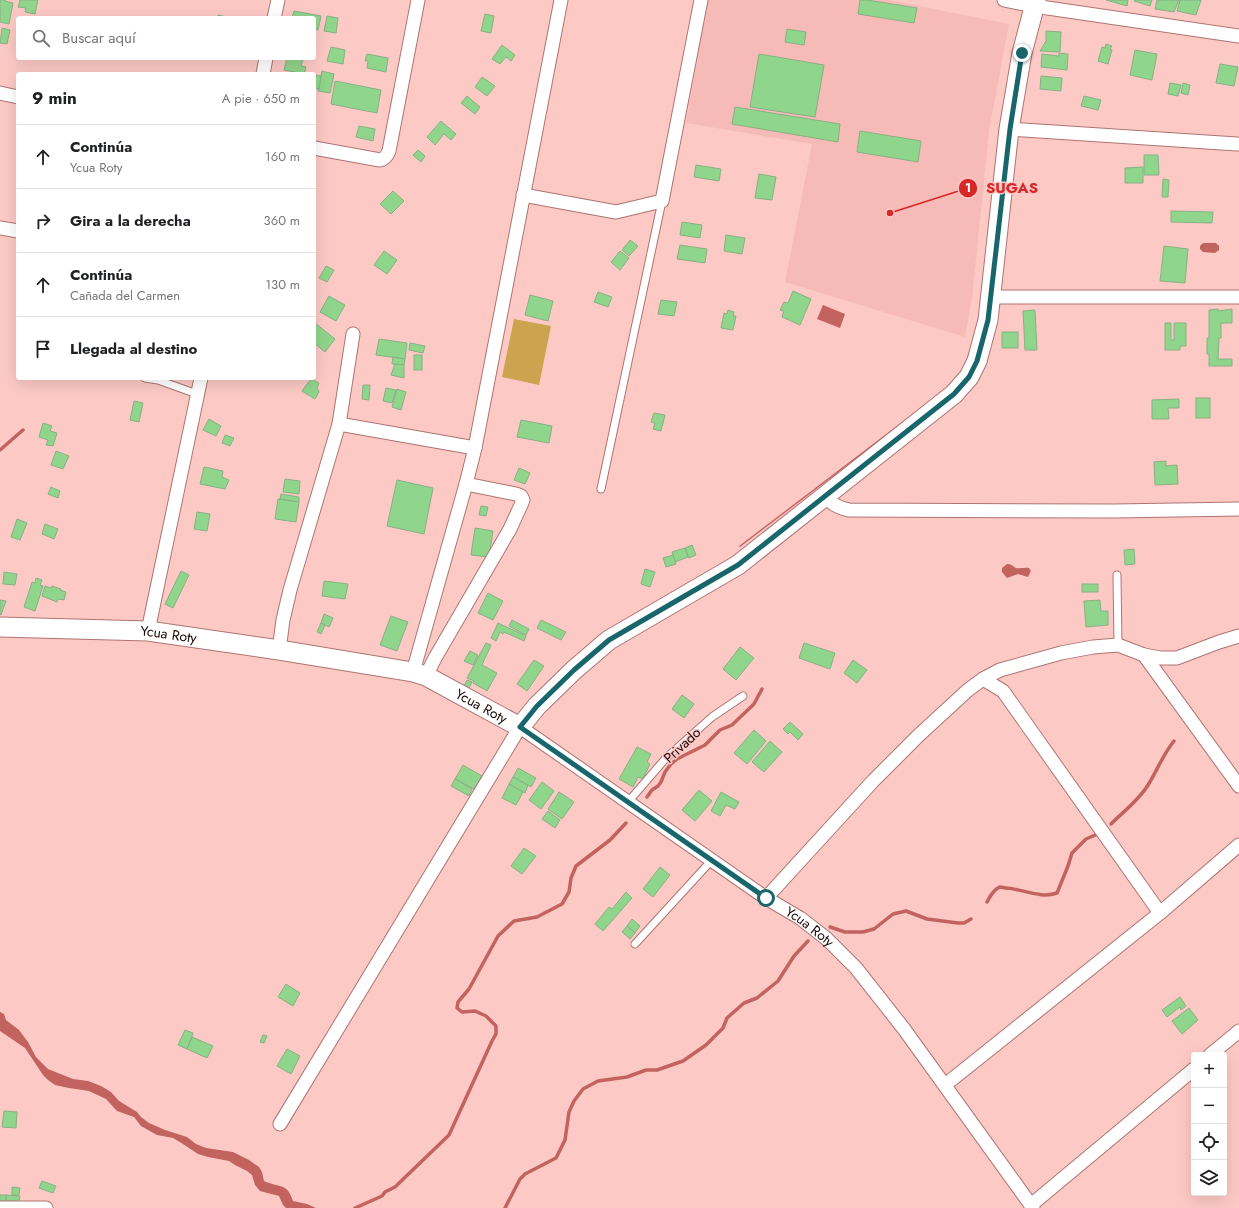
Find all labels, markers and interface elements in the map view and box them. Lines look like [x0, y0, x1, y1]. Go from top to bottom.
search box [16, 16, 316, 60]
icon: search [30, 27, 52, 49]
text: Buscar aquí [62, 27, 136, 49]
route end [1013, 44, 1031, 62]
text: 9 min [32, 86, 77, 110]
text: A pie · 650 m [222, 89, 300, 108]
text: Continúa [70, 136, 132, 158]
icon: ahead [32, 146, 54, 168]
text: 160 m [265, 147, 300, 166]
text: Ycua Roty [70, 158, 122, 177]
callout: SUGAS [958, 174, 1046, 201]
text: SUGAS [986, 177, 1038, 199]
text: 1 [965, 179, 971, 197]
icon: right [32, 210, 54, 232]
text: Gira a la derecha [70, 210, 191, 232]
text: 360 m [264, 211, 300, 230]
text: Continúa [70, 264, 132, 286]
icon: ahead [32, 274, 54, 296]
text: 130 m [265, 275, 300, 294]
text: Cañada del Carmen [70, 286, 180, 305]
icon: arrive [32, 338, 54, 360]
text: Llegada al destino [70, 338, 197, 360]
street label: Ycua Roty [140, 621, 199, 648]
street label: Ycua Roty [452, 684, 512, 729]
street label: Privado [659, 722, 705, 767]
route start [757, 889, 775, 907]
street label: Ycua Roty [782, 902, 840, 952]
map controls [1191, 1052, 1227, 1196]
button: + [1191, 1052, 1227, 1088]
button: − [1191, 1088, 1227, 1124]
button: locate [1191, 1124, 1227, 1160]
button: layers [1191, 1160, 1227, 1196]

